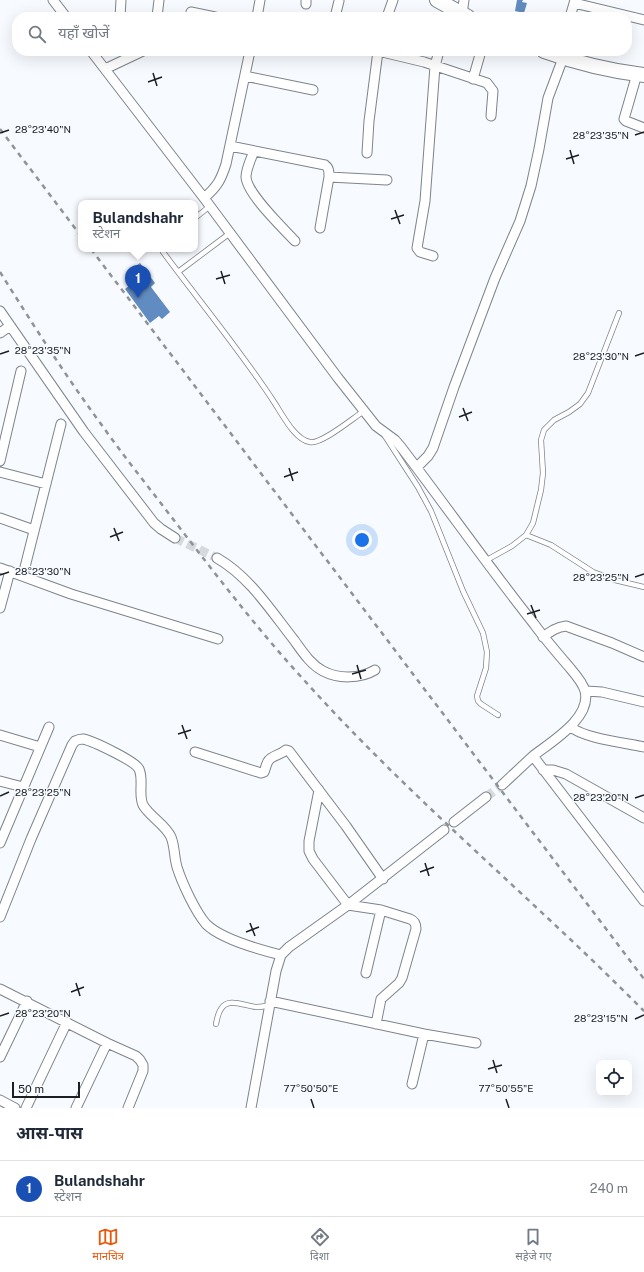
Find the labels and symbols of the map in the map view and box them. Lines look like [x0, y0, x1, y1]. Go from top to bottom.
text: 28°23'40"N [15, 123, 71, 135]
text: 28°23'35"N [573, 129, 629, 141]
pin: 1 [125, 265, 151, 298]
text: 28°23'35"N [15, 344, 71, 356]
text: 28°23'30"N [573, 350, 629, 362]
your location [352, 530, 372, 550]
text: 28°23'30"N [15, 565, 71, 577]
text: 28°23'25"N [573, 571, 629, 583]
text: 28°23'25"N [15, 786, 71, 798]
text: 28°23'20"N [573, 791, 629, 803]
text: 28°23'20"N [15, 1007, 71, 1019]
text: 28°23'15"N [574, 1012, 628, 1024]
scale bar [12, 1080, 80, 1099]
text: 77°50'50"E [284, 1082, 338, 1094]
text: 77°50'55"E [478, 1082, 534, 1094]

